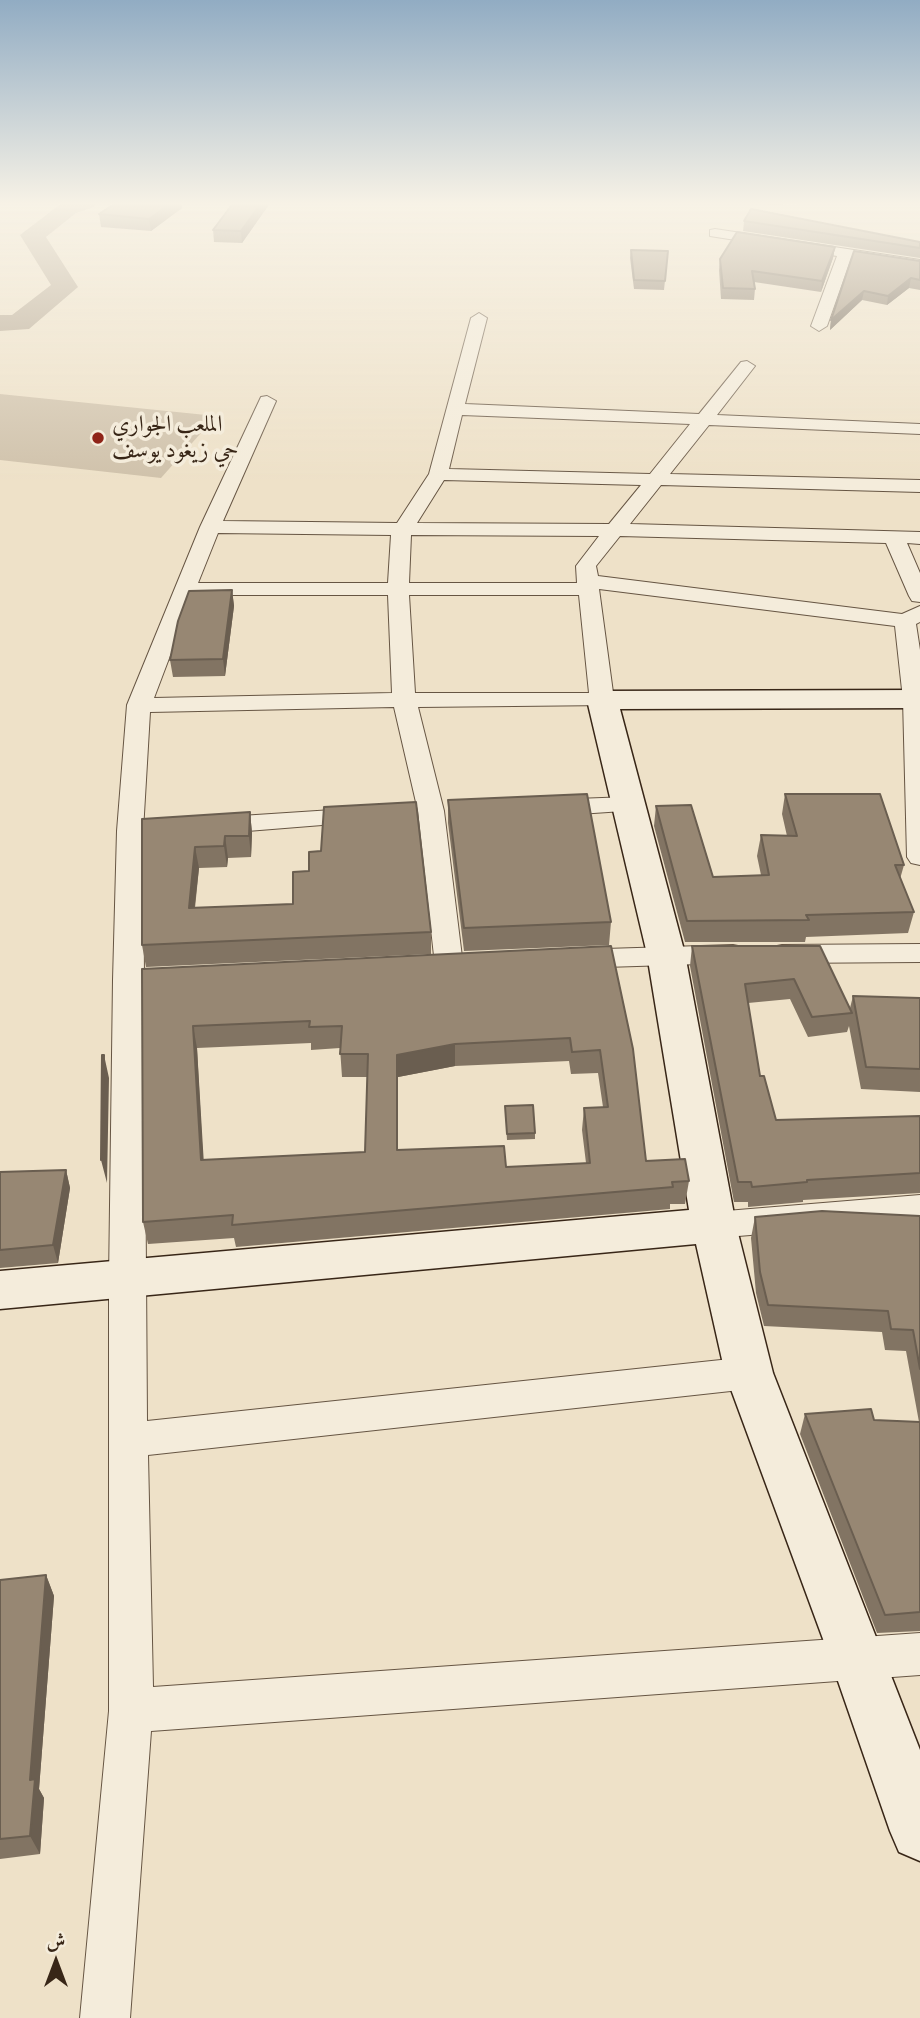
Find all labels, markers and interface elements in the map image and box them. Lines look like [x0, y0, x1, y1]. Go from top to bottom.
place label: الملعب الجواري حي زيغود يوسف [112, 411, 239, 465]
marker: الملعب الجواري حي زيغود يوسف [90, 430, 106, 446]
north arrow [21, 1927, 91, 1997]
text: ش [47, 1929, 65, 1952]

